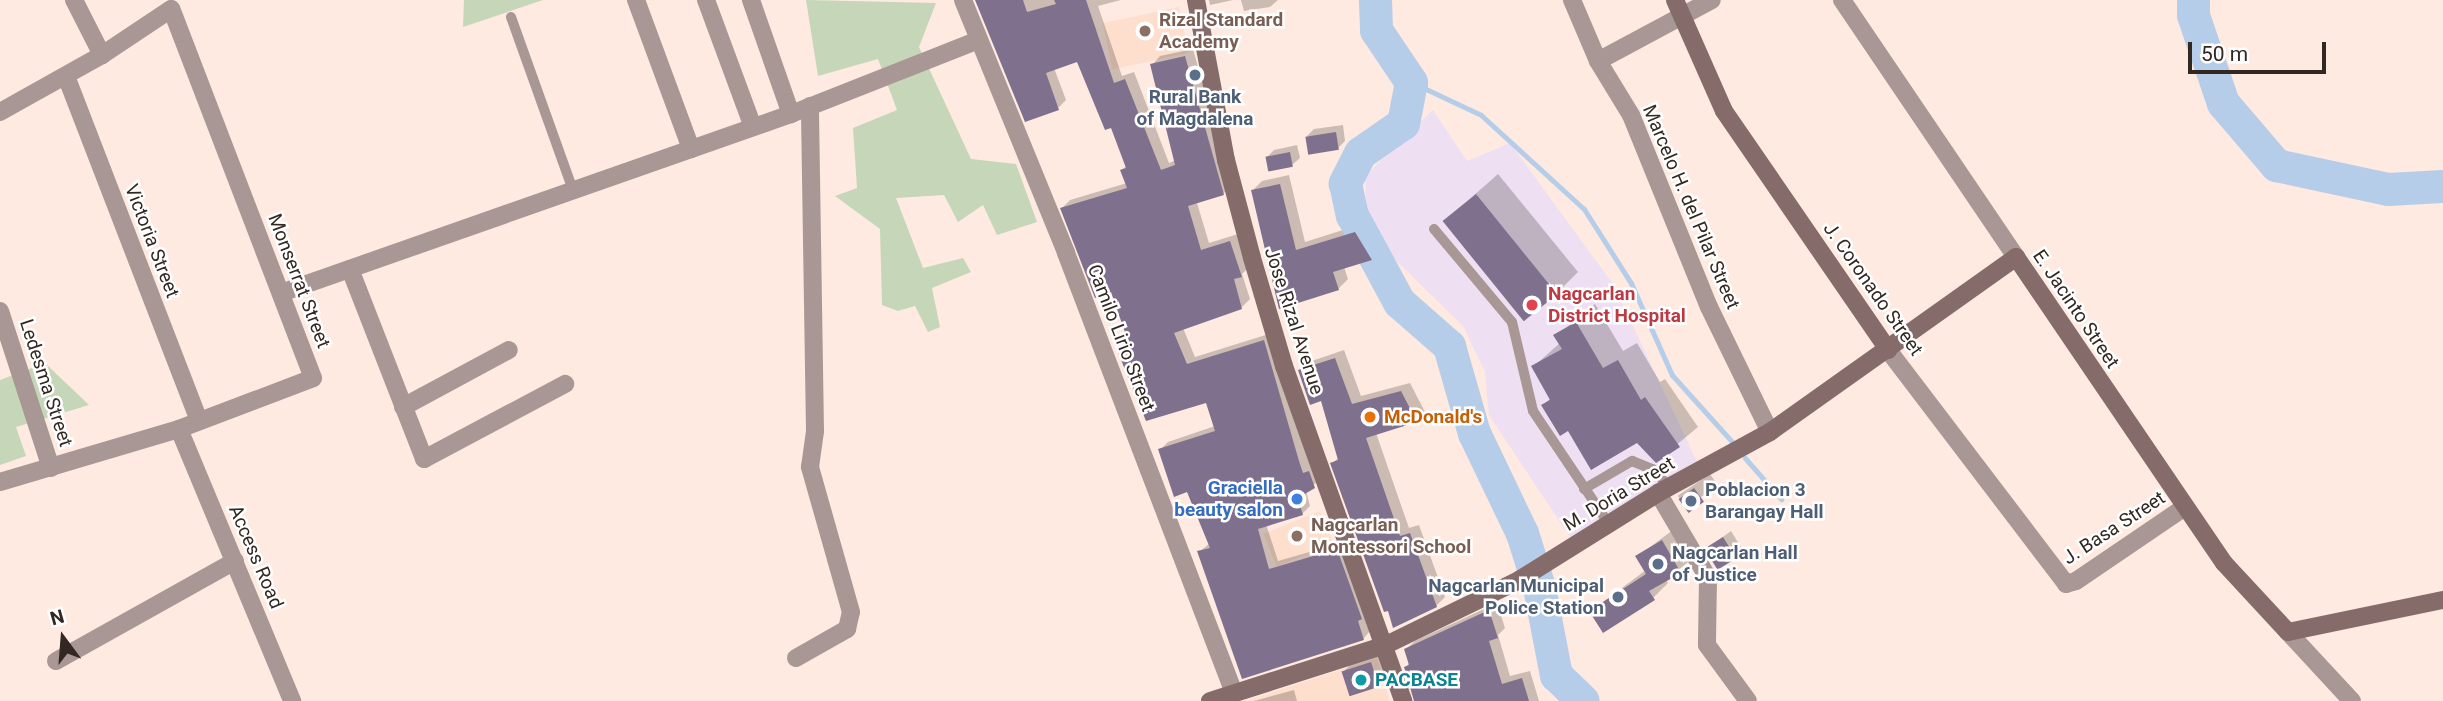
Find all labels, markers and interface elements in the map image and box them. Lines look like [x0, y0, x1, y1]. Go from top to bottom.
place label: Rizal Standard Academy [1159, 9, 1283, 53]
marker: Rizal Standard Academy [1137, 23, 1153, 39]
scale bar [2191, 28, 2329, 72]
text: 50 m [2201, 42, 2248, 66]
marker: Rural Bank of Magdalena [1187, 67, 1203, 83]
place label: Rural Bank of Magdalena [1137, 86, 1253, 130]
street label: Marcelo H. del Pilar Street [1638, 101, 1744, 313]
street label: Victoria Street [120, 181, 184, 301]
street label: Monserrat Street [263, 211, 335, 351]
street label: J. Coronado Street [1818, 218, 1928, 360]
street label: Jose Rizal Avenue [1259, 244, 1329, 398]
street label: E. Jacinto Street [2028, 245, 2124, 373]
street label: Camilo Lirio Street [1082, 261, 1160, 415]
place label: Nagcarlan District Hospital [1548, 283, 1686, 327]
marker: Nagcarlan District Hospital [1522, 295, 1542, 315]
street label: Ledesma Street [15, 316, 77, 450]
place label: McDonald's [1384, 406, 1482, 428]
marker: McDonald's [1362, 409, 1378, 425]
street label: M. Doria Street [1559, 452, 1679, 536]
place label: Graciella beauty salon [1174, 477, 1283, 521]
place label: Poblacion 3 Barangay Hall [1705, 479, 1824, 523]
street label: J. Basa Street [2059, 486, 2169, 570]
marker: Graciella beauty salon [1289, 491, 1305, 507]
marker: Poblacion 3 Barangay Hall [1683, 493, 1699, 509]
street label: Access Road [224, 502, 288, 612]
place label: Nagcarlan Montessori School [1311, 514, 1471, 558]
marker: Nagcarlan Montessori School [1289, 528, 1305, 544]
place label: Nagcarlan Hall of Justice [1672, 542, 1798, 586]
marker: Nagcarlan Hall of Justice [1650, 556, 1666, 572]
place label: Nagcarlan Municipal Police Station [1428, 575, 1604, 619]
marker: Nagcarlan Municipal Police Station [1610, 589, 1626, 605]
north arrow [28, 603, 98, 673]
text: N [47, 604, 67, 630]
place label: PACBASE [1375, 669, 1458, 691]
marker: PACBASE [1353, 672, 1369, 688]

